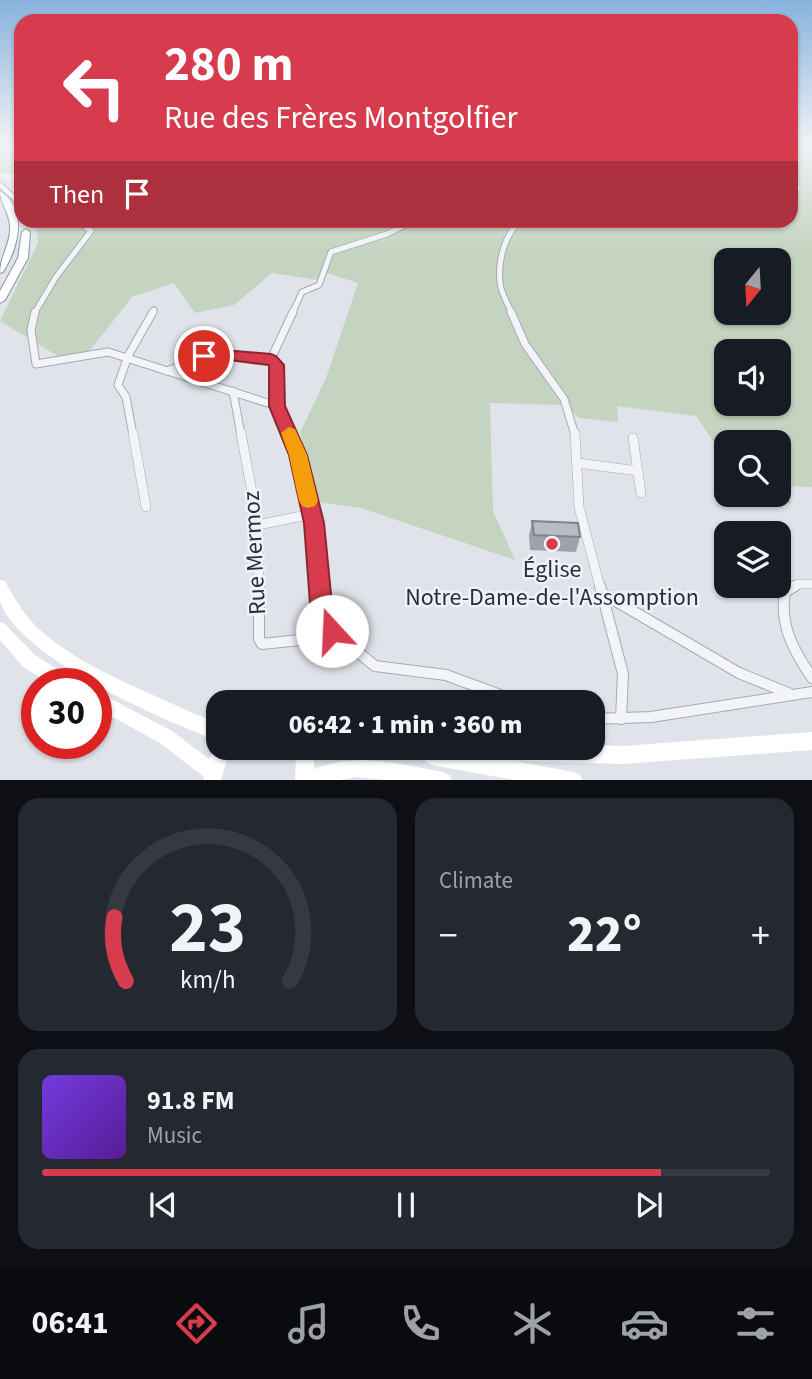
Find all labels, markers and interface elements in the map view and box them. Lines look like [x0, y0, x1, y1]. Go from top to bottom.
text: 280 m [164, 30, 293, 100]
icon: left [49, 42, 140, 133]
text: Rue des Frères Montgolfier [164, 95, 518, 141]
icon: arrive [118, 175, 156, 213]
text: Then [49, 176, 104, 213]
north arrow [714, 248, 791, 326]
map controls [714, 248, 791, 598]
pin [174, 326, 234, 386]
icon: arrive [185, 337, 223, 375]
button: sound [714, 339, 791, 416]
button: search [714, 430, 791, 507]
street label: Rue Mermoz [234, 490, 275, 616]
button: layers [714, 521, 791, 598]
marker: Église Notre-Dame-de-l'Assomption [544, 536, 560, 552]
place label: Église Notre-Dame-de-l'Assomption [405, 552, 699, 615]
position arrow [295, 594, 369, 668]
speed limit sign: 30 [21, 668, 112, 759]
text: 06:42 · 1 min · 360 m [289, 706, 522, 743]
text: Climate [439, 864, 513, 897]
text: 23 [169, 876, 246, 980]
text: 22° [567, 898, 642, 972]
text: − [439, 909, 458, 963]
text: + [751, 909, 770, 963]
text: km/h [180, 961, 235, 997]
text: 91.8 FM [147, 1082, 235, 1119]
text: Music [147, 1119, 202, 1152]
icon: previous [144, 1186, 182, 1224]
icon: pause [387, 1186, 425, 1224]
icon: next [630, 1186, 668, 1224]
icon: directions [172, 1299, 221, 1348]
icon: music [284, 1299, 333, 1348]
icon: phone [396, 1299, 445, 1348]
icon: climate [508, 1299, 557, 1348]
icon: car [620, 1299, 669, 1348]
icon: filters [731, 1299, 780, 1348]
text: 06:41 [31, 1300, 109, 1346]

